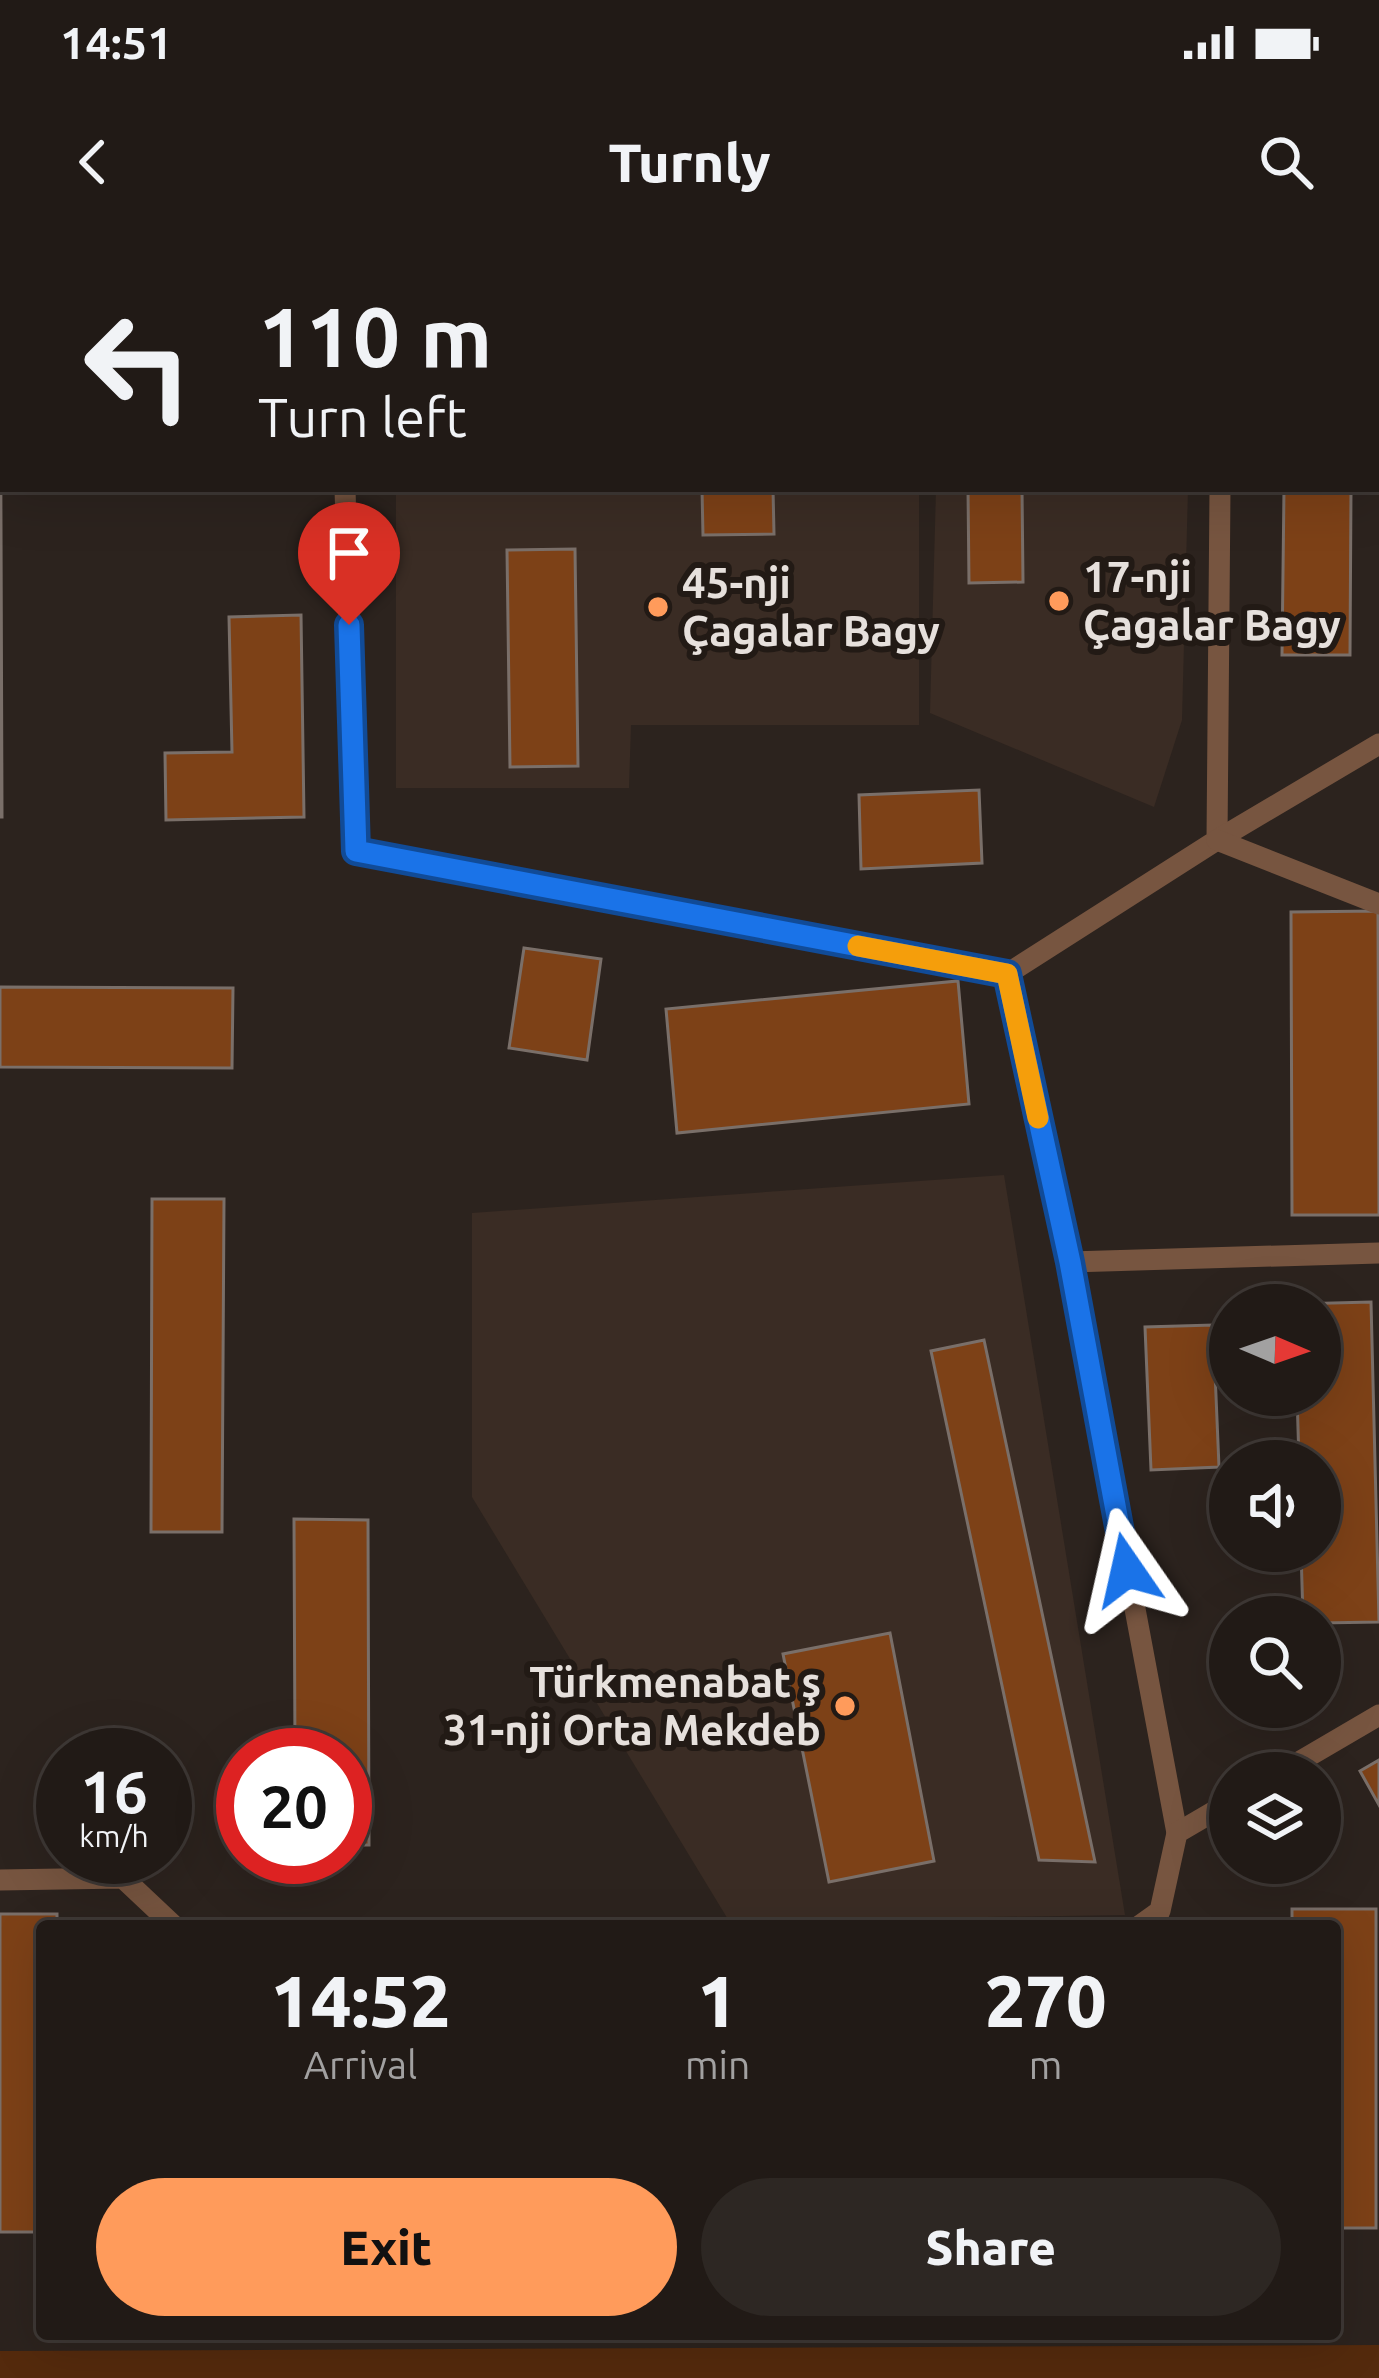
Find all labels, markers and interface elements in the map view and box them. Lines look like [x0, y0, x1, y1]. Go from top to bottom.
text: 14:51 [60, 17, 173, 68]
icon: back [60, 129, 126, 195]
icon: search [1253, 129, 1319, 195]
text: Turnly [609, 132, 770, 192]
icon: left [60, 288, 216, 444]
text: 110 m [258, 289, 492, 383]
text: Turn left [258, 387, 467, 447]
pin [298, 502, 400, 625]
icon: arrive [316, 520, 382, 586]
place label: 17-nji Çagalar Bagy [1083, 553, 1341, 649]
place label: 45-nji Çagalar Bagy [682, 559, 940, 655]
marker: 17-nji Çagalar Bagy [1046, 588, 1072, 614]
marker: 45-nji Çagalar Bagy [645, 594, 671, 620]
north arrow [1209, 1284, 1341, 1416]
map controls [1209, 1284, 1341, 1884]
button: sound [1209, 1440, 1341, 1572]
position arrow [1064, 1507, 1190, 1633]
button: search [1209, 1596, 1341, 1728]
place label: Türkmenabat ş 31-nji Orta Mekdeb [443, 1658, 821, 1753]
marker: Türkmenabat ş 31-nji Orta Mekdeb [832, 1693, 858, 1719]
speed limit sign: 20 [216, 1728, 372, 1884]
button: layers [1209, 1752, 1341, 1884]
text: 16 [80, 1757, 148, 1824]
text: km/h [79, 1819, 149, 1853]
text: 14:52 [270, 1960, 451, 2041]
text: 1 [697, 1960, 738, 2041]
text: 270 [985, 1960, 1107, 2041]
text: Arrival [304, 2043, 417, 2086]
text: min [685, 2043, 750, 2086]
text: m [1029, 2043, 1062, 2086]
button: Exit [96, 2178, 677, 2316]
button: Share [701, 2178, 1281, 2316]

